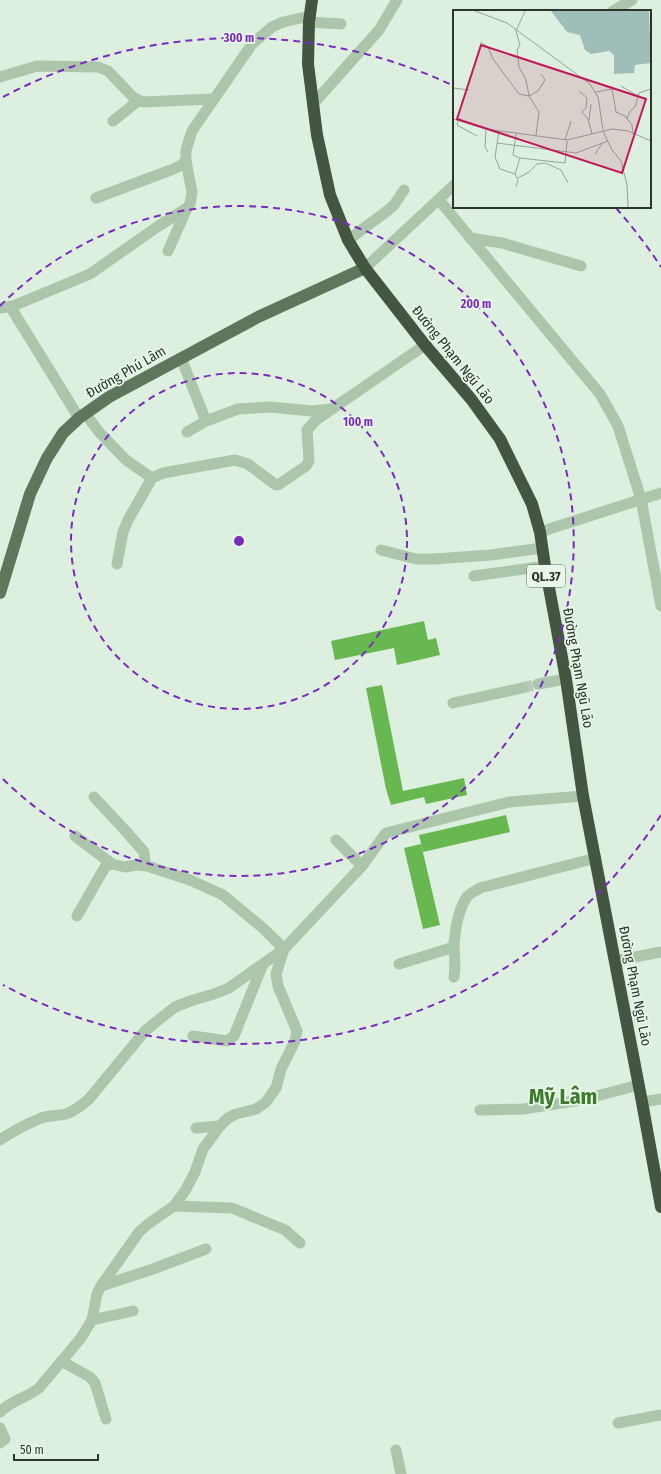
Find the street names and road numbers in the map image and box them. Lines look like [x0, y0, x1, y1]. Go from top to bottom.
street label: Đường Phạm Ngũ Lão [408, 302, 498, 408]
street label: Đường Phú Lâm [83, 342, 169, 402]
road number: QL.37 [527, 565, 565, 587]
street label: Đường Phạm Ngũ Lão [559, 607, 597, 729]
street label: Đường Phạm Ngũ Lão [615, 925, 655, 1047]

